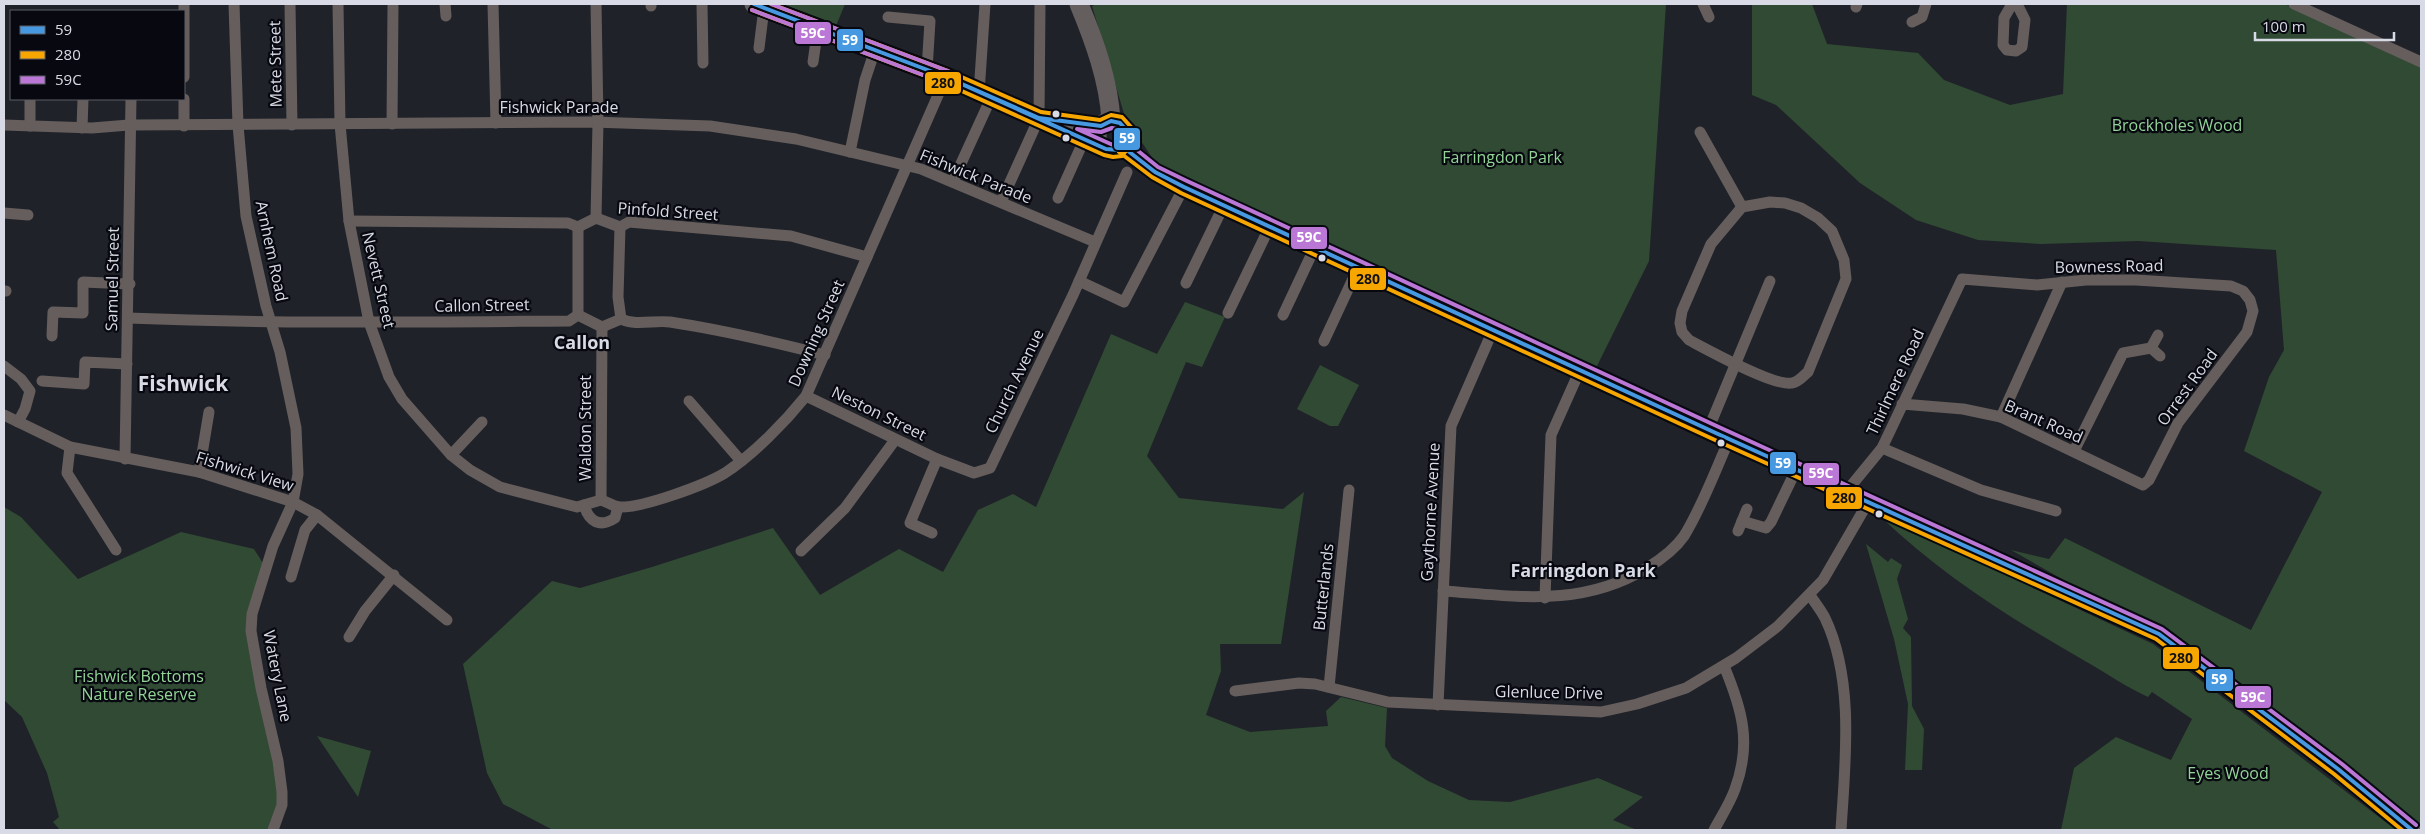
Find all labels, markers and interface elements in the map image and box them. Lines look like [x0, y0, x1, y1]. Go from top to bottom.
legend [10, 10, 185, 100]
scale bar [2255, 10, 2394, 42]
text: 100 m [2262, 16, 2306, 36]
text: 59 [55, 19, 72, 39]
street label: Mete Street [263, 20, 287, 108]
line badge: 59C [794, 21, 832, 45]
text: 59C [801, 23, 826, 42]
line badge: 59 [836, 28, 864, 52]
text: 59 [842, 30, 858, 49]
text: 280 [55, 44, 81, 64]
text: 59C [55, 69, 82, 89]
line badge: 280 [924, 71, 962, 95]
text: 280 [931, 73, 955, 92]
street label: Fishwick Parade [499, 96, 619, 118]
unlabelled marker [1051, 109, 1061, 119]
park label: Brockholes Wood [2112, 114, 2242, 136]
line badge: 59 [1113, 127, 1141, 151]
text: 59 [1119, 128, 1135, 147]
unlabelled marker [1061, 133, 1071, 143]
street label: Fishwick Parade [917, 143, 1035, 209]
park label: Farringdon Park [1442, 146, 1562, 168]
street label: Pinfold Street [617, 196, 720, 226]
street label: Arnhem Road [251, 199, 293, 303]
street label: Samuel Street [100, 226, 124, 331]
line badge: 59C [1290, 226, 1328, 250]
text: 59C [1297, 227, 1322, 246]
street label: Nevett Street [357, 230, 401, 331]
unlabelled marker [1317, 253, 1327, 263]
street label: Bowness Road [2054, 254, 2164, 278]
line badge: 280 [1349, 267, 1387, 291]
text: 280 [1356, 269, 1380, 288]
street label: Downing Street [783, 276, 850, 390]
street label: Callon Street [434, 293, 530, 317]
street label: Church Avenue [979, 325, 1049, 437]
street label: Thirlmere Road [1861, 325, 1929, 439]
district label: Callon [554, 330, 610, 354]
street label: Orrest Road [2152, 344, 2222, 430]
district label: Fishwick [138, 369, 229, 397]
street label: Waldon Street [574, 375, 596, 481]
street label: Neston Street [828, 381, 930, 446]
street label: Brant Road [2001, 394, 2087, 448]
unlabelled marker [1716, 438, 1726, 448]
street label: Gaythorne Avenue [1415, 442, 1445, 582]
street label: Fishwick View [193, 446, 297, 497]
line badge: 59 [1769, 451, 1797, 475]
text: 59 [1775, 453, 1791, 472]
line badge: 59C [1802, 462, 1840, 486]
text: 59C [1809, 463, 1834, 482]
line badge: 280 [1825, 486, 1863, 510]
text: 280 [1832, 488, 1856, 507]
unlabelled marker [1874, 509, 1884, 519]
street label: Butterlands [1308, 542, 1338, 632]
district label: Farringdon Park [1510, 558, 1656, 582]
street label: Watery Lane [258, 628, 298, 724]
line badge: 280 [2162, 646, 2200, 670]
text: 280 [2169, 648, 2193, 667]
park label: Fishwick Bottoms Nature Reserve [74, 665, 204, 705]
line badge: 59 [2205, 668, 2234, 692]
text: 59 [2211, 669, 2227, 688]
street label: Glenluce Drive [1495, 680, 1603, 704]
line badge: 59C [2234, 685, 2272, 709]
text: 59C [2241, 687, 2266, 706]
park label: Eyes Wood [2187, 762, 2269, 784]

